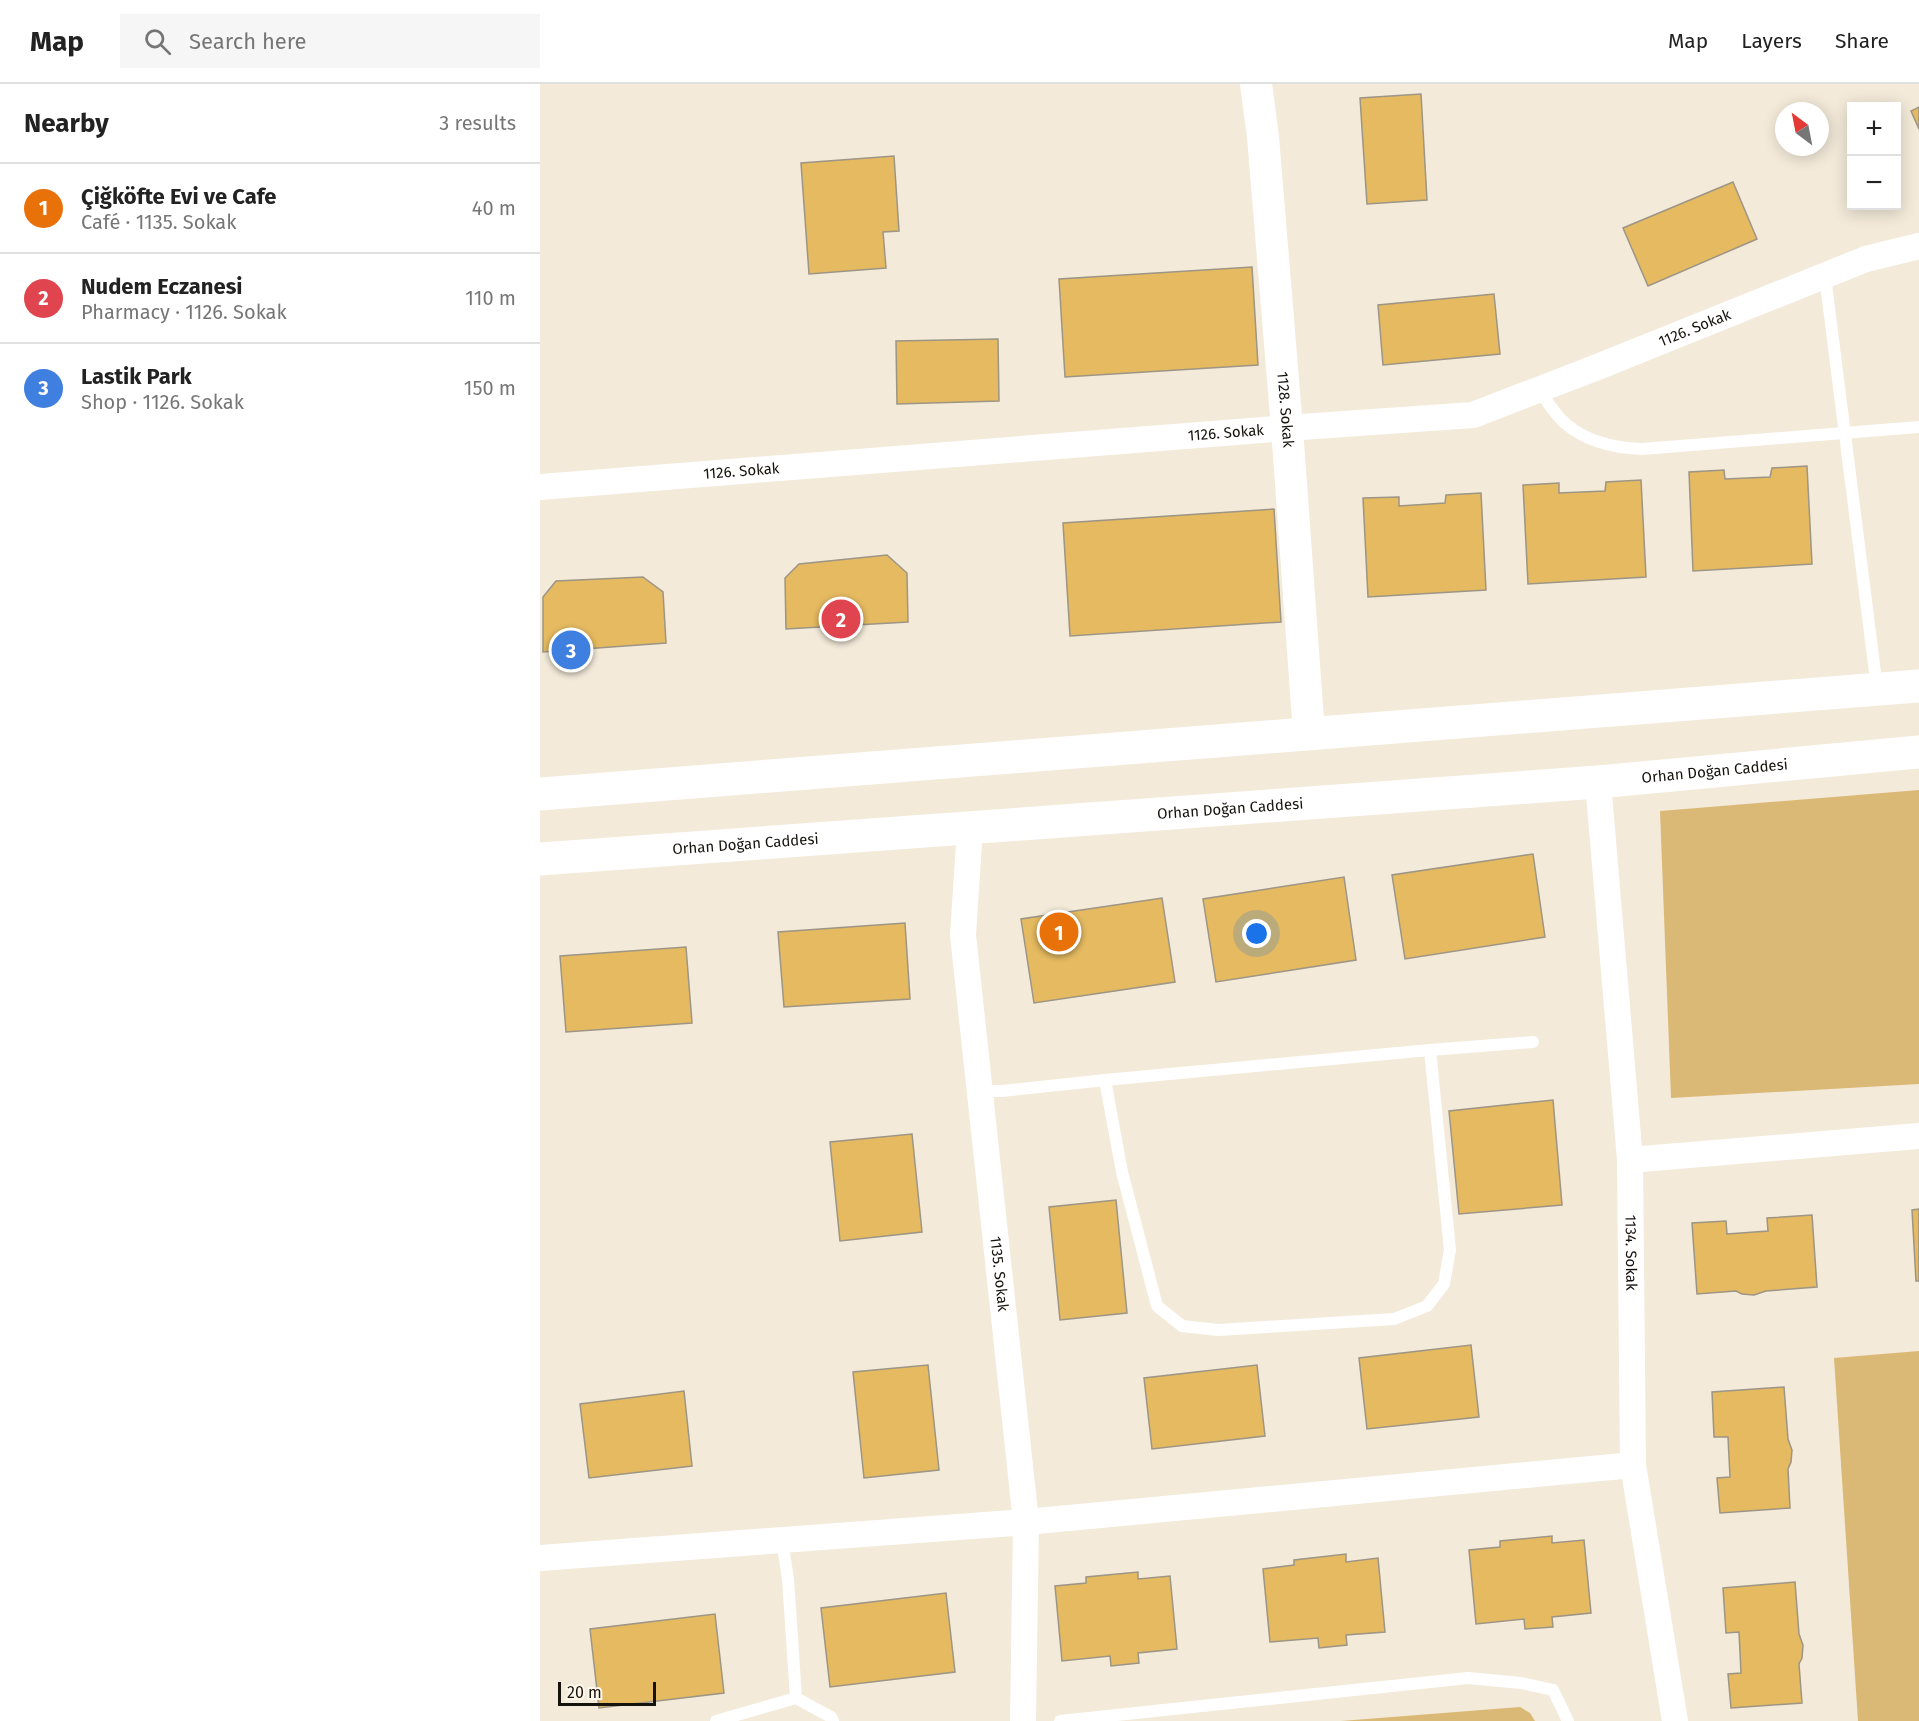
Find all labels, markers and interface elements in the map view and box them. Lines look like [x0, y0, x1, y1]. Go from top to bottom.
search box [120, 14, 540, 68]
text: Map [30, 25, 84, 58]
icon: search [141, 25, 174, 58]
text: Search here [189, 28, 307, 55]
text: Map [1668, 28, 1708, 54]
text: Layers [1741, 28, 1802, 54]
text: Share [1835, 28, 1889, 54]
north arrow [1775, 102, 1829, 156]
map controls [1847, 102, 1901, 210]
button: + [1847, 102, 1901, 156]
text: Nearby [24, 108, 109, 139]
text: 3 results [439, 111, 516, 135]
button: − [1847, 156, 1901, 210]
text: Çiğköfte Evi ve Cafe [81, 183, 277, 210]
text: 1 [39, 196, 48, 220]
text: 40 m [472, 196, 516, 220]
text: Café · 1135. Sokak [81, 210, 236, 234]
text: Nudem Eczanesi [81, 273, 242, 300]
text: 2 [38, 286, 49, 310]
text: 110 m [465, 286, 516, 310]
text: Pharmacy · 1126. Sokak [81, 300, 287, 324]
street label: 1126. Sokak [1656, 305, 1734, 350]
text: Lastik Park [81, 363, 192, 390]
street label: 1128. Sokak [1273, 371, 1297, 449]
text: 3 [38, 376, 49, 400]
text: 150 m [464, 376, 516, 400]
text: Shop · 1126. Sokak [81, 390, 244, 414]
street label: 1126. Sokak [1187, 421, 1265, 445]
street label: 1126. Sokak [703, 459, 780, 483]
pin: 2 [822, 596, 860, 642]
pin: 3 [552, 628, 591, 672]
street label: Orhan Doğan Caddesi [1641, 755, 1789, 787]
street label: Orhan Doğan Caddesi [1156, 794, 1304, 823]
street label: Orhan Doğan Caddesi [672, 830, 819, 858]
pin: 1 [1040, 910, 1078, 954]
your location [1242, 919, 1271, 948]
street label: 1134. Sokak [1622, 1215, 1640, 1291]
street label: 1135. Sokak [986, 1235, 1012, 1313]
scale bar [558, 1679, 656, 1706]
text: 20 m [567, 1683, 602, 1702]

